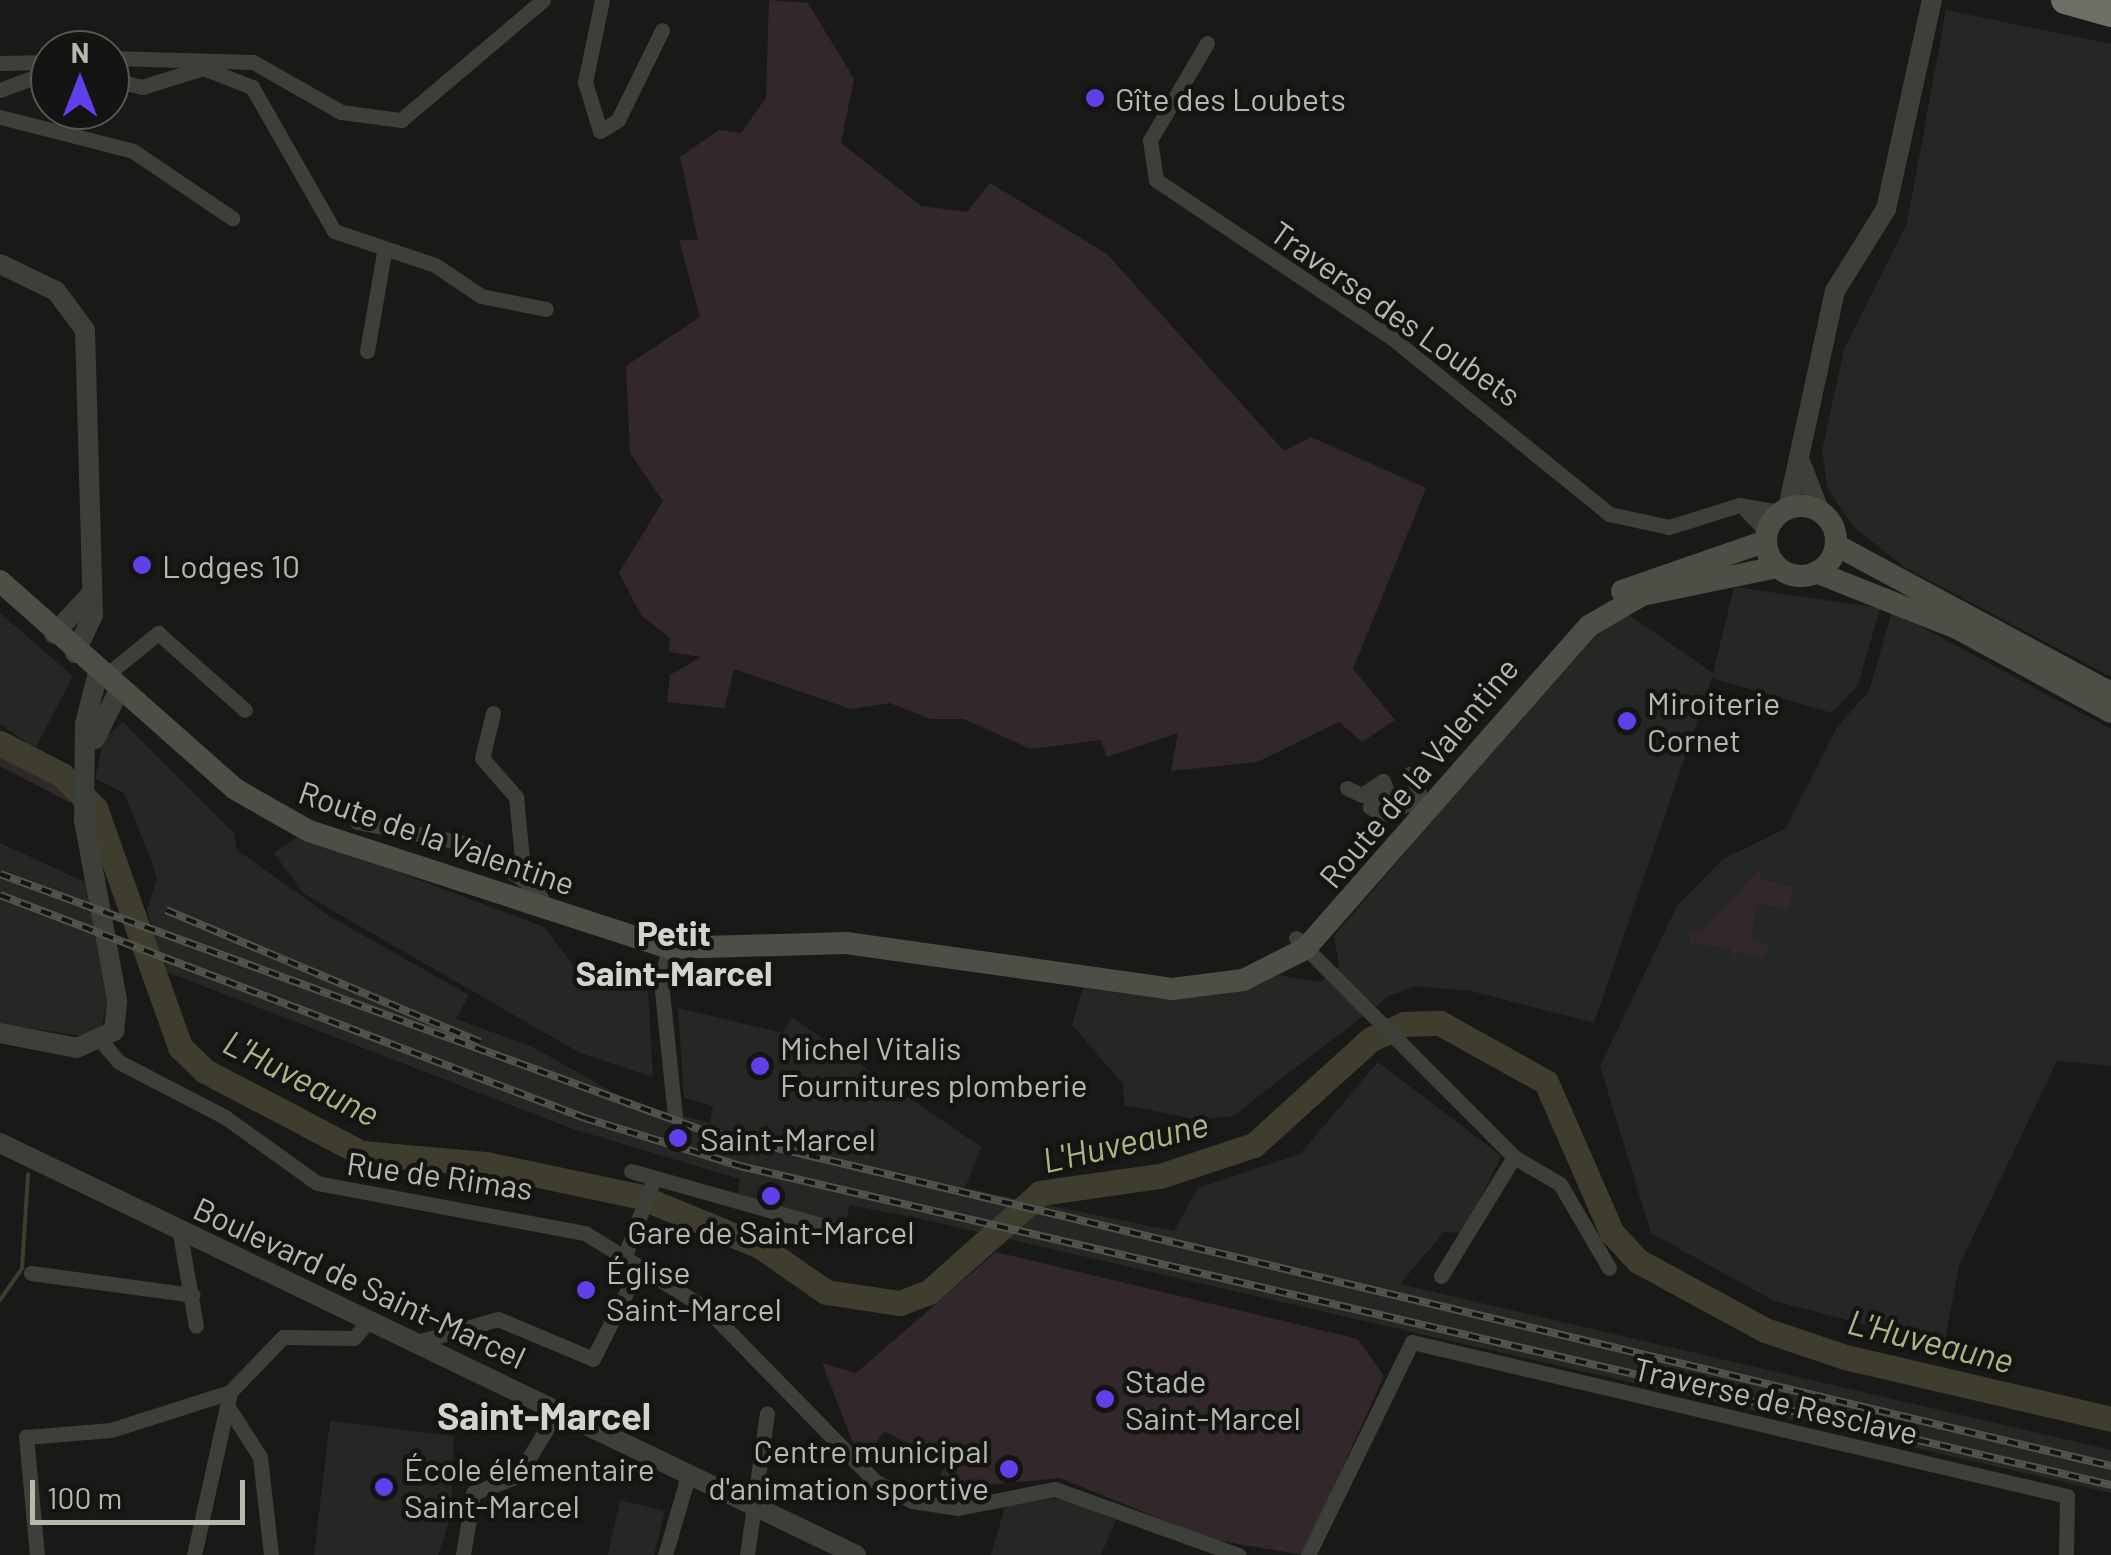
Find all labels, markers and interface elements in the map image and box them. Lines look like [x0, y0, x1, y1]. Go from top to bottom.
north arrow [30, 30, 130, 130]
text: N [71, 35, 89, 69]
place label: Gîte des Loubets [1115, 79, 1346, 117]
marker: Gîte des Loubets [1084, 87, 1106, 109]
street label: Traverse des Loubets [1264, 212, 1528, 414]
place label: Lodges 10 [162, 546, 300, 584]
marker: Lodges 10 [131, 554, 153, 576]
street label: Route de la Valentine [1310, 649, 1526, 895]
place label: Miroiterie Cornet [1647, 684, 1780, 759]
marker: Miroiterie Cornet [1616, 710, 1638, 732]
street label: Route de la Valentine [294, 772, 580, 902]
district label: Petit Saint-Marcel [575, 911, 773, 993]
water label: L'Huveaune [217, 1020, 387, 1134]
place label: Michel Vitalis Fournitures plomberie [780, 1029, 1087, 1104]
marker: Michel Vitalis Fournitures plomberie [749, 1055, 771, 1077]
water label: L'Huveaune [1038, 1102, 1212, 1180]
place label: Saint-Marcel [700, 1119, 876, 1157]
marker: Saint-Marcel [665, 1125, 691, 1151]
street label: Rue de Rimas [345, 1143, 535, 1207]
marker: Gare de Saint-Marcel [760, 1185, 782, 1207]
street label: Boulevard de Saint-Marcel [188, 1188, 532, 1376]
place label: Gare de Saint-Marcel [627, 1212, 915, 1250]
place label: Église Saint-Marcel [606, 1253, 782, 1328]
marker: Église Saint-Marcel [575, 1279, 597, 1301]
water label: L'Huveaune [1844, 1299, 2018, 1381]
street label: Traverse de Resclave [1630, 1349, 1922, 1451]
place label: Stade Saint-Marcel [1125, 1362, 1301, 1437]
marker: Stade Saint-Marcel [1094, 1388, 1116, 1410]
district label: Saint-Marcel [437, 1393, 651, 1439]
place label: Centre municipal d'animation sportive [708, 1432, 989, 1507]
place label: École élémentaire Saint-Marcel [404, 1450, 655, 1525]
marker: Centre municipal d'animation sportive [998, 1458, 1020, 1480]
scale bar [35, 1460, 250, 1522]
marker: École élémentaire Saint-Marcel [373, 1476, 395, 1498]
text: 100 m [47, 1479, 122, 1515]

